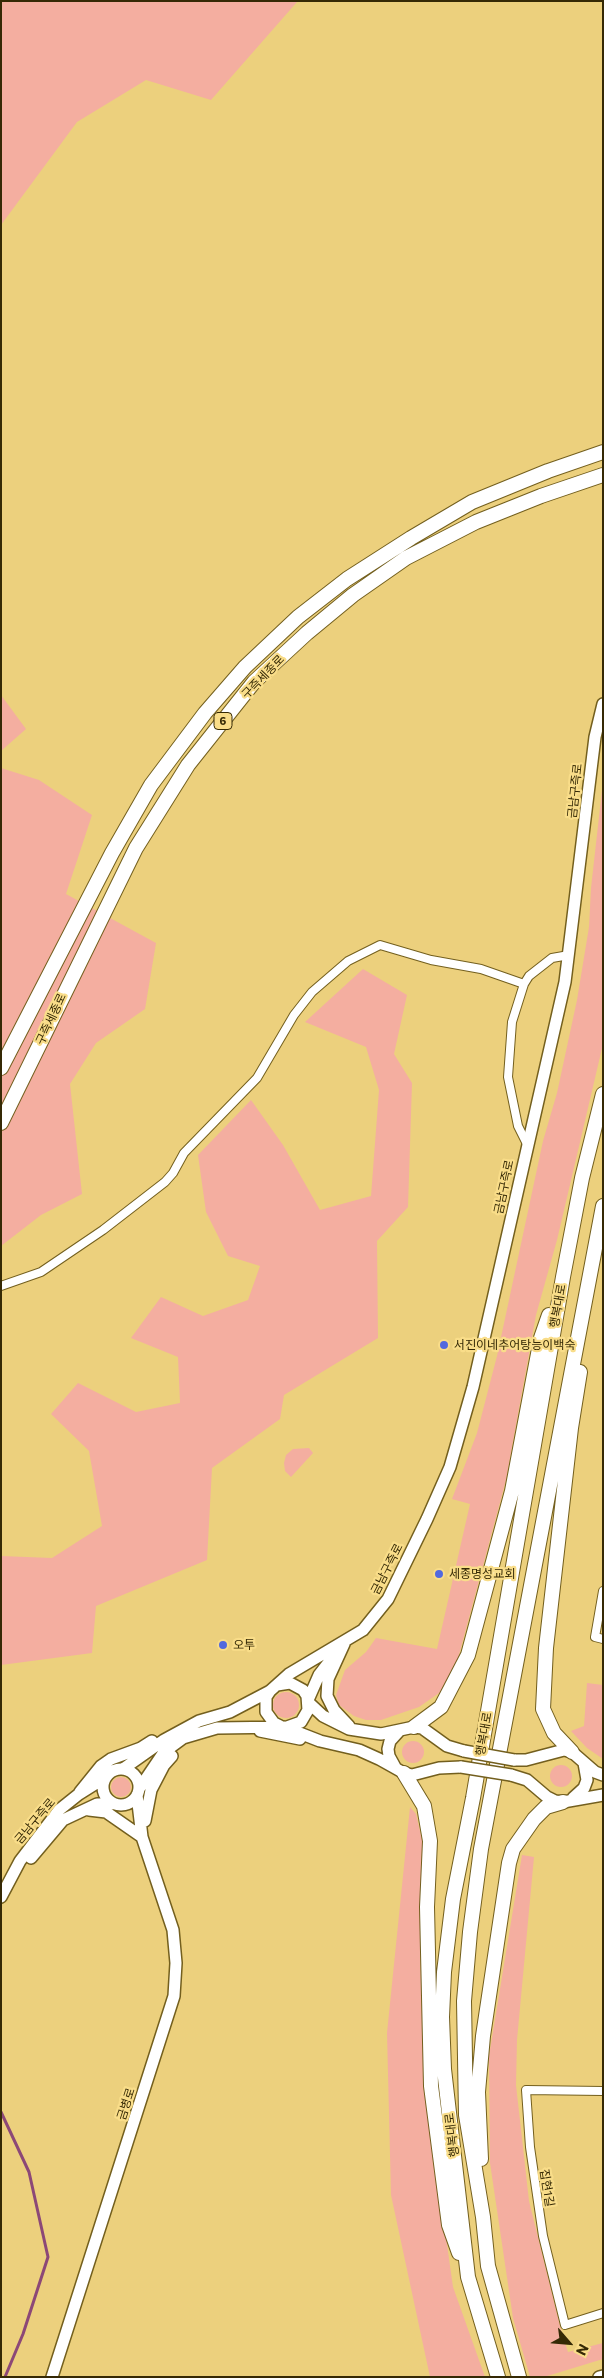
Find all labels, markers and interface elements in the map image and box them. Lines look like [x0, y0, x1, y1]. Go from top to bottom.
street label: 구즉세종로 [239, 652, 287, 702]
road number: 6 [214, 712, 232, 729]
street label: 금남구즉로 [565, 763, 585, 819]
street label: 구즉세종로 [33, 991, 69, 1047]
street label: 금남구즉로 [491, 1159, 517, 1215]
street label: 행복대로 [547, 1283, 569, 1329]
place label: 서진이네추어탕능이백숙 [454, 1338, 575, 1352]
marker: 서진이네추어탕능이백숙 [438, 1339, 450, 1351]
street label: 금남구즉로 [368, 1541, 406, 1597]
place label: 세종명성교회 [449, 1567, 515, 1581]
marker: 세종명성교회 [433, 1568, 445, 1580]
place label: 오투 [233, 1638, 255, 1652]
marker: 오투 [217, 1639, 229, 1651]
street label: 행복대로 [473, 1711, 495, 1757]
street label: 금남구즉로 [12, 1795, 58, 1847]
street label: 금병로 [114, 2086, 138, 2122]
street label: 행복대로 [442, 2112, 462, 2158]
street label: 집현1길 [537, 2168, 557, 2208]
north arrow [544, 2318, 594, 2368]
text: N [573, 2342, 593, 2359]

